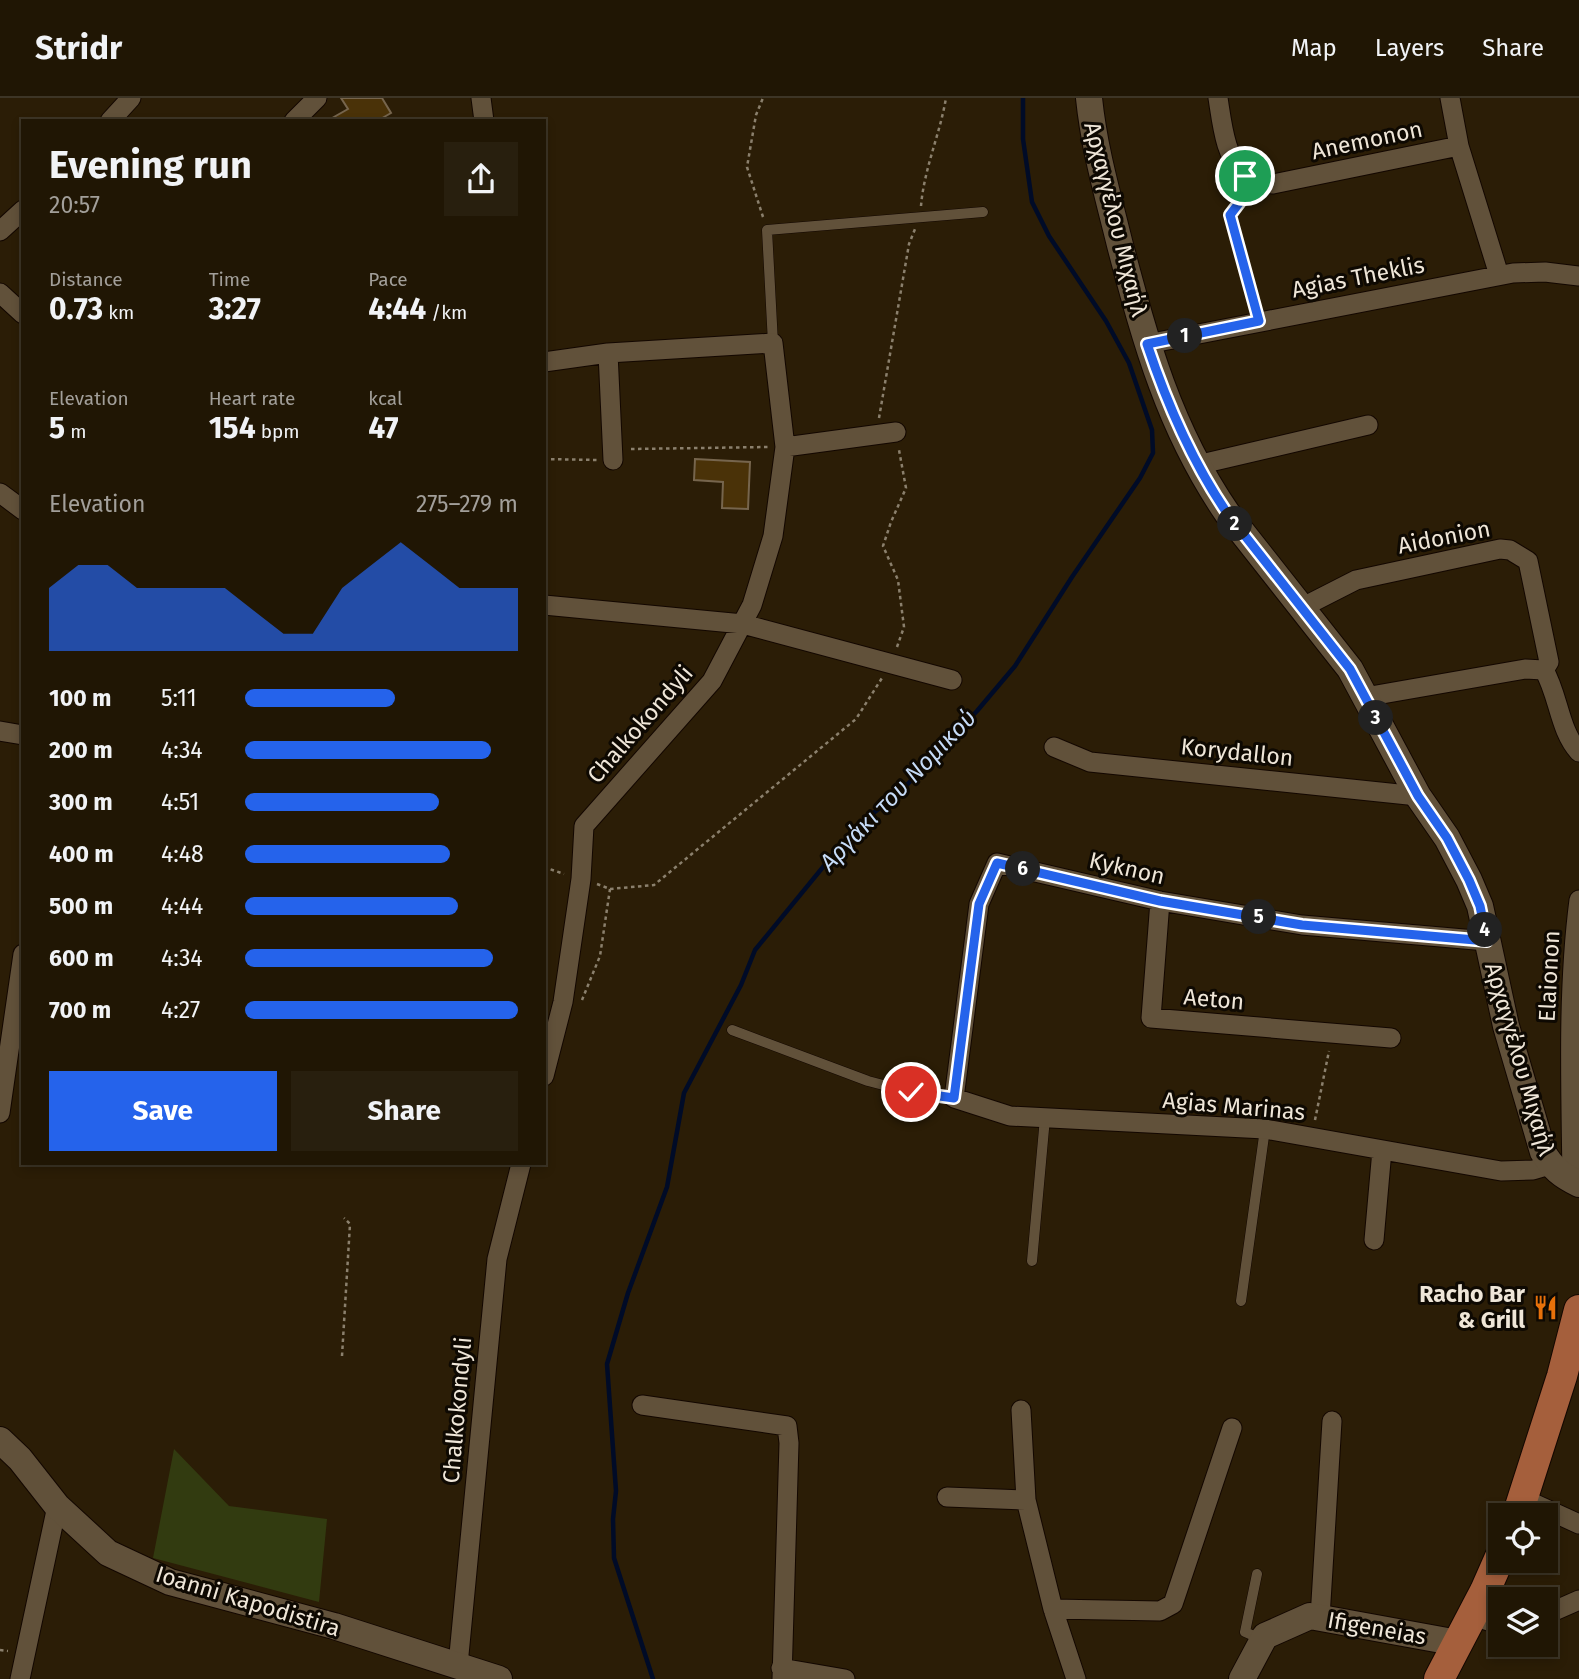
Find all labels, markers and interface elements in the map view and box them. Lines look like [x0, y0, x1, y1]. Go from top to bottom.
text: Stridr [35, 28, 122, 68]
text: Map [1291, 34, 1337, 62]
text: Layers [1375, 34, 1444, 62]
text: Share [1482, 34, 1544, 62]
street label: Anemonon [1309, 115, 1425, 165]
street label: Αρχαγγέλου Μιχαήλ [1078, 119, 1154, 320]
text: Evening run [49, 142, 252, 188]
button: share [444, 142, 518, 216]
pin [1215, 146, 1275, 206]
icon: arrive [1226, 157, 1264, 195]
text: 20:57 [49, 191, 100, 219]
street label: Agias Theklis [1289, 250, 1427, 304]
text: Distance [49, 268, 123, 291]
text: Time [209, 268, 250, 291]
text: Pace [368, 268, 408, 291]
text: 0.73 [49, 291, 103, 327]
text: 3:27 [209, 291, 261, 327]
text: 4:44 [368, 291, 426, 327]
text: km [103, 301, 134, 324]
text: /km [426, 301, 467, 324]
pin: 1 [1168, 318, 1202, 354]
text: 1 [1180, 324, 1189, 347]
text: Elevation [49, 387, 129, 410]
text: Heart rate [209, 387, 295, 410]
text: kcal [368, 387, 403, 410]
text: 5 [49, 410, 65, 446]
text: 154 [209, 410, 256, 446]
text: 47 [368, 410, 398, 446]
text: m [65, 420, 86, 443]
text: bpm [256, 420, 300, 443]
text: Elevation [49, 490, 145, 518]
text: 275–279 m [416, 490, 518, 518]
pin: 2 [1218, 506, 1252, 542]
text: 2 [1230, 512, 1239, 535]
street label: Aidonion [1395, 514, 1493, 560]
street label: Chalkokondyli [581, 659, 699, 789]
text: 100 m [49, 684, 111, 712]
text: 5:11 [161, 684, 197, 712]
pin: 3 [1358, 700, 1394, 736]
water label: Αργάκι του Νομικού [813, 704, 982, 877]
text: 3 [1371, 706, 1380, 729]
street label: Korydallon [1179, 732, 1295, 772]
text: 200 m [49, 736, 113, 764]
text: 4:34 [161, 736, 203, 764]
text: 300 m [49, 788, 113, 816]
text: 4:51 [161, 788, 199, 816]
text: 400 m [49, 840, 114, 868]
text: 4:48 [161, 840, 204, 868]
street label: Kyknon [1086, 846, 1168, 890]
pin: 6 [1006, 852, 1040, 886]
text: 6 [1017, 857, 1028, 880]
text: 500 m [49, 892, 113, 920]
text: 4:44 [161, 892, 203, 920]
pin: 5 [1242, 900, 1276, 934]
text: 5 [1253, 905, 1264, 928]
pin: 4 [1468, 912, 1502, 948]
text: 4 [1479, 918, 1490, 941]
street label: Elaionon [1533, 930, 1565, 1022]
text: 600 m [49, 944, 114, 972]
text: 4:34 [161, 944, 203, 972]
street label: Αρχαγγέλου Μιχαήλ [1479, 959, 1561, 1159]
street label: Aeton [1183, 982, 1245, 1016]
text: 700 m [49, 996, 111, 1024]
text: 4:27 [161, 996, 200, 1024]
pin [881, 1062, 941, 1122]
button: Save [49, 1071, 277, 1151]
button: Share [291, 1071, 518, 1151]
icon: check [892, 1073, 930, 1111]
street label: Agias Marinas [1162, 1086, 1306, 1126]
place label: Racho Bar & Grill [1419, 1280, 1526, 1334]
restaurant icon: Racho Bar & Grill [1531, 1293, 1559, 1321]
street label: Chalkokondyli [437, 1336, 477, 1484]
map controls [1488, 1503, 1558, 1657]
button: locate [1488, 1503, 1558, 1573]
street label: Ioanni Kapodistira [152, 1560, 344, 1642]
button: layers [1488, 1587, 1558, 1657]
street label: Ifigeneias [1325, 1606, 1429, 1650]

